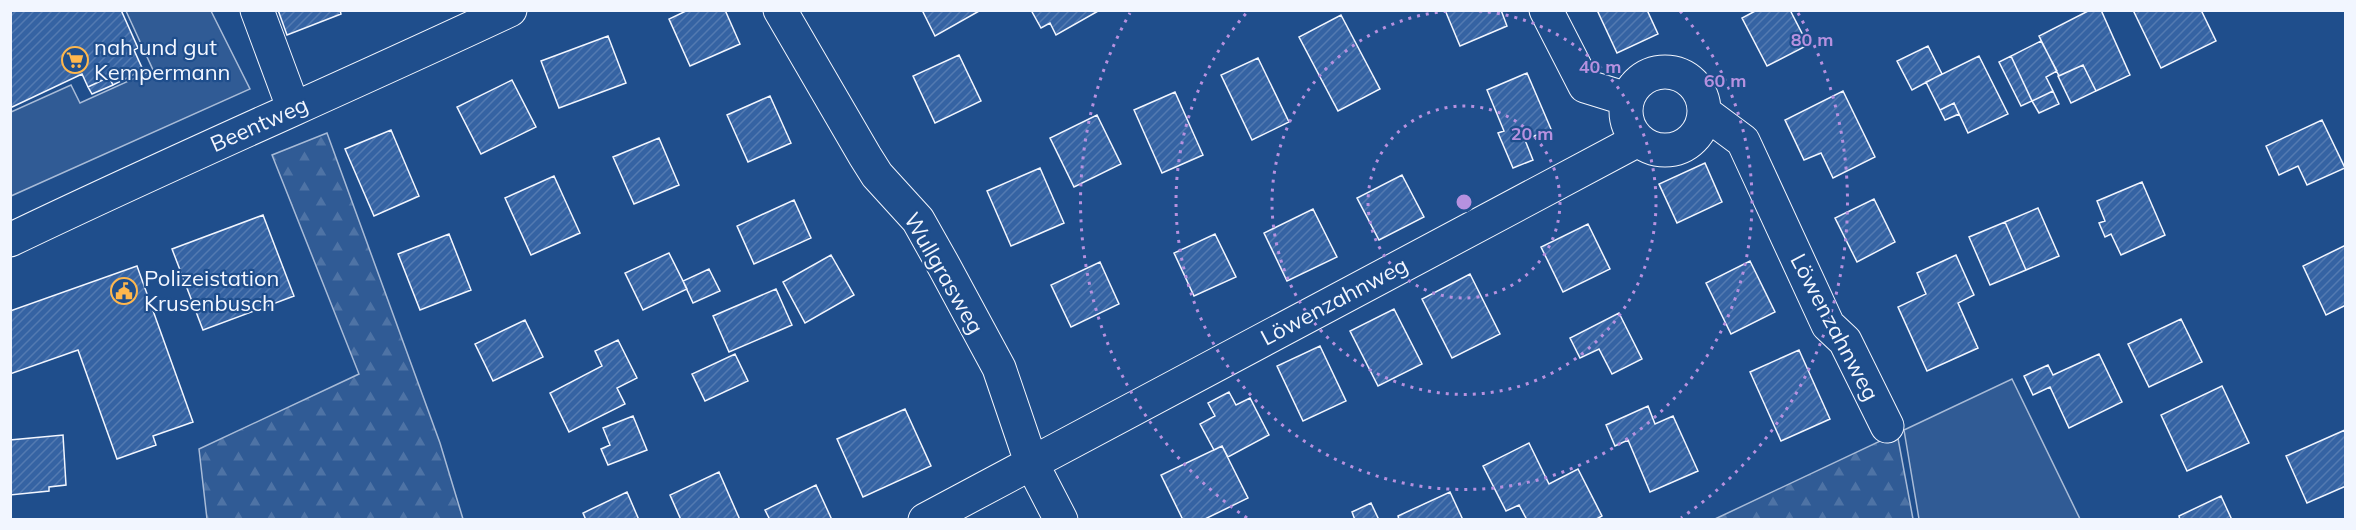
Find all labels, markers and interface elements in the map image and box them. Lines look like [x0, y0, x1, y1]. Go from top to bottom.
text: 80 m [1791, 28, 1833, 51]
place label: nah und gut Kempermann [94, 33, 230, 86]
supermarket icon: nah und gut Kempermann [60, 45, 90, 75]
text: 40 m [1579, 55, 1621, 78]
text: 60 m [1704, 69, 1746, 92]
street label: Beentweg [206, 90, 312, 158]
text: 20 m [1511, 122, 1553, 145]
centre of rings [1454, 192, 1474, 212]
street label: Wullgrasweg [898, 207, 990, 339]
street label: Löwenzahnweg [1784, 249, 1886, 405]
street label: Löwenzahnweg [1256, 250, 1412, 352]
place label: Polizeistation Krusenbusch [144, 264, 279, 317]
public building icon: Polizeistation Krusenbusch [109, 276, 139, 306]

